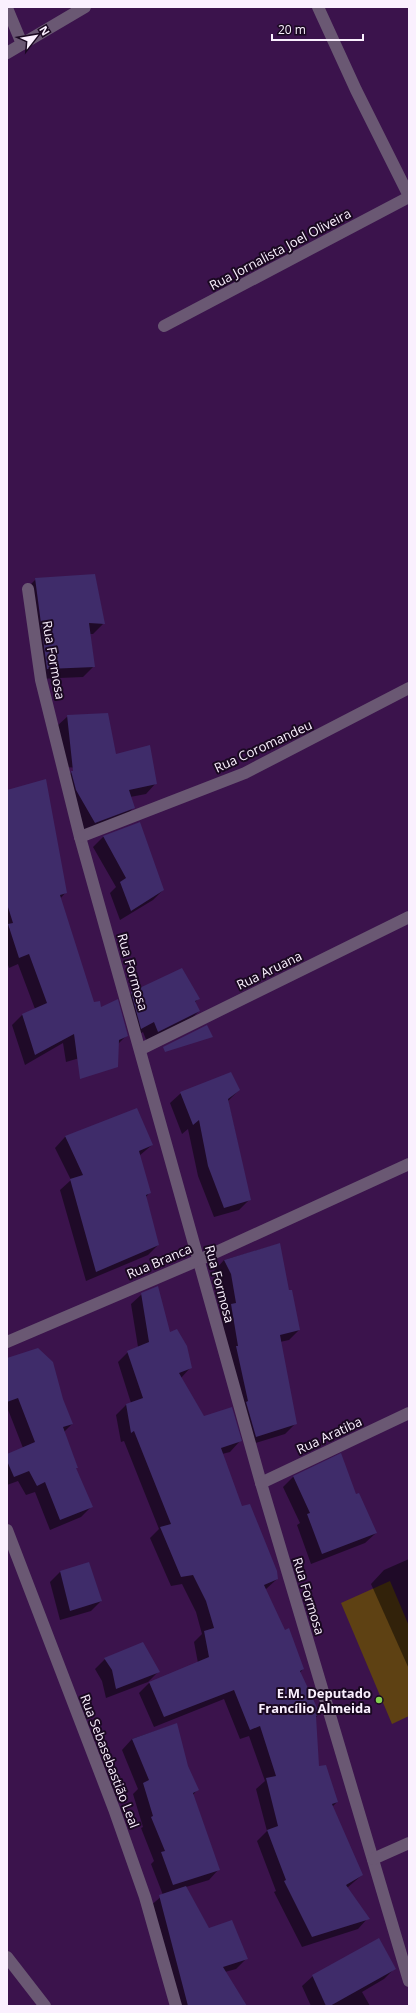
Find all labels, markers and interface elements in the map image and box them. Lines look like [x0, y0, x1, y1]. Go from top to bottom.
north arrow [16, 16, 56, 56]
scale bar [272, 16, 363, 42]
text: 20 m [278, 21, 306, 38]
text: N [36, 23, 54, 38]
street label: Rua Jornalista Joel Oliveira [206, 204, 354, 294]
street label: Rua Formosa [38, 619, 70, 701]
street label: Rua Coromandeu [211, 715, 315, 777]
street label: Rua Formosa [113, 931, 153, 1013]
street label: Rua Aruana [233, 946, 305, 994]
street label: Rua Branca [124, 1239, 194, 1283]
street label: Rua Formosa [201, 1243, 239, 1325]
street label: Rua Aratiba [293, 1412, 365, 1458]
street label: Rua Formosa [289, 1555, 329, 1637]
place label: E.M. Deputado Francílio Almeida [258, 1684, 371, 1717]
street label: Rua Sebasebastião Leal [76, 1691, 144, 1831]
marker: E.M. Deputado Francílio Almeida [374, 1695, 384, 1705]

